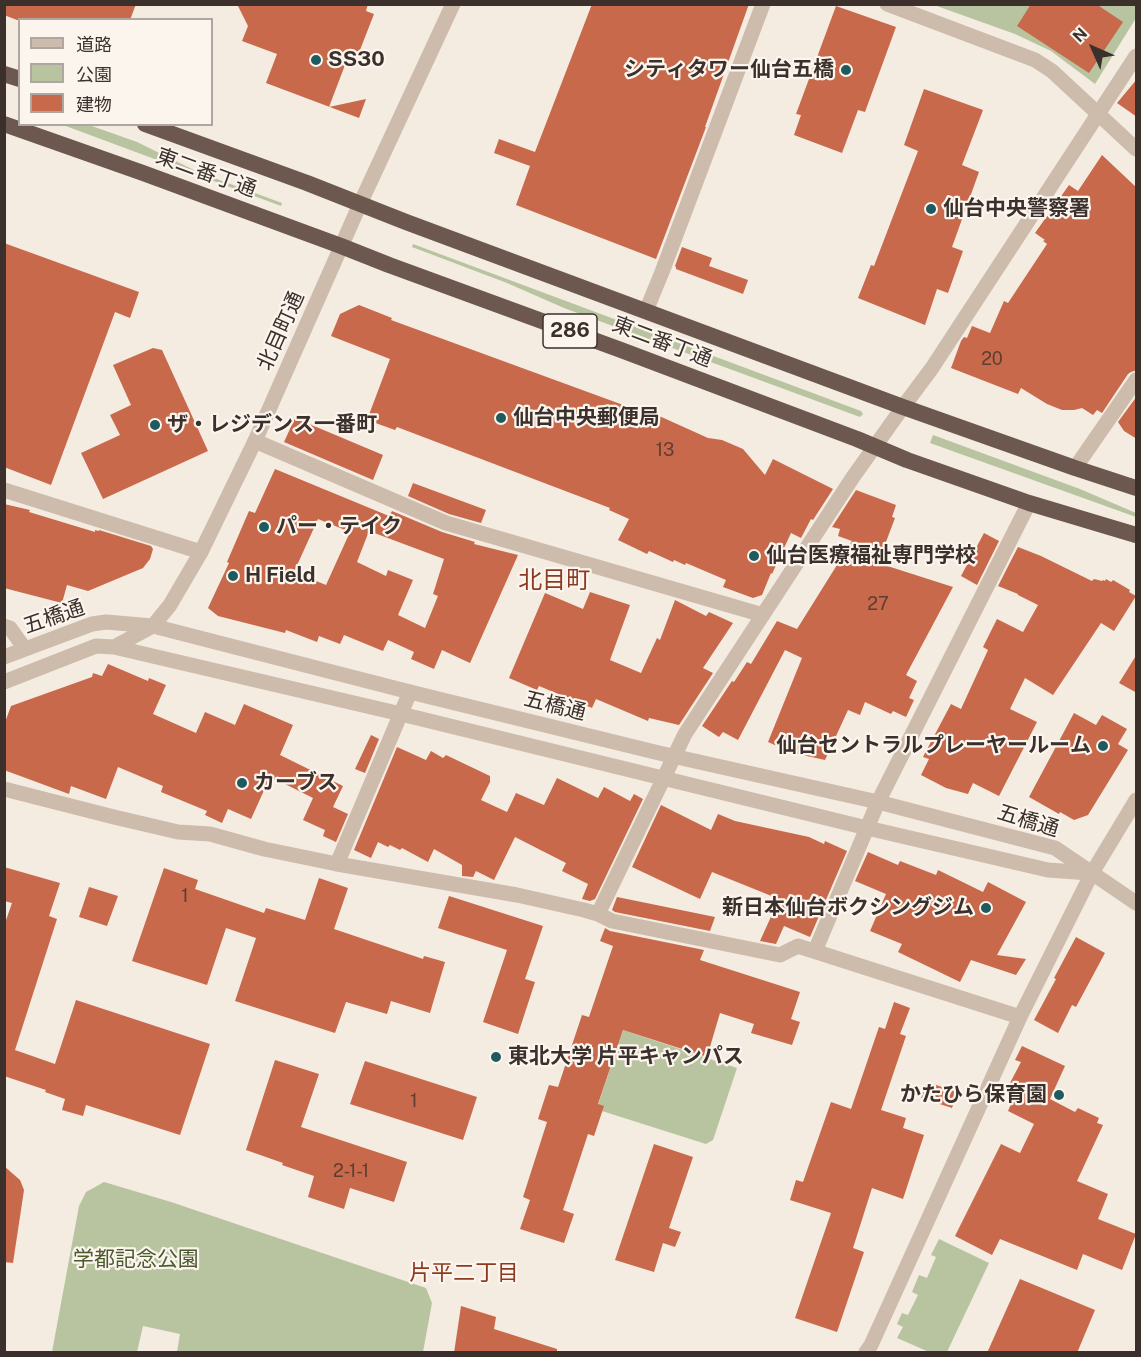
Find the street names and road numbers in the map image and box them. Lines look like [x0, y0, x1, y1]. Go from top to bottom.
street label: 東二番丁通 [152, 143, 260, 203]
street label: 北目町通 [252, 288, 310, 374]
street label: 東二番丁通 [608, 311, 716, 373]
road number: 286 [543, 314, 597, 348]
street label: 五橋通 [20, 595, 88, 639]
street label: 五橋通 [521, 686, 589, 726]
street label: 五橋通 [994, 800, 1062, 842]

